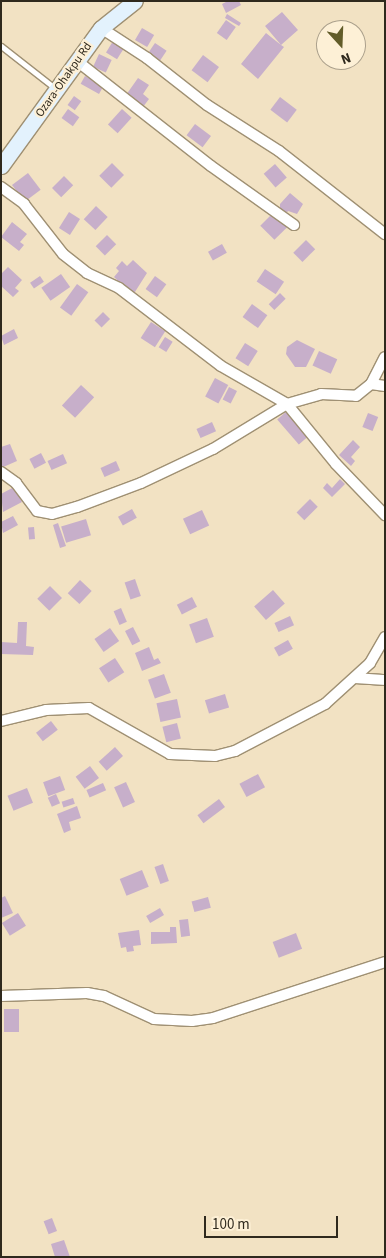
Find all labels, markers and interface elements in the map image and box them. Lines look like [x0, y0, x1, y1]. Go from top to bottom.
north arrow [316, 20, 366, 70]
street label: Ozara-Ohakpu Rd [33, 40, 95, 120]
text: N [338, 47, 354, 69]
scale bar [206, 1206, 340, 1238]
text: 100 m [212, 1214, 250, 1235]

